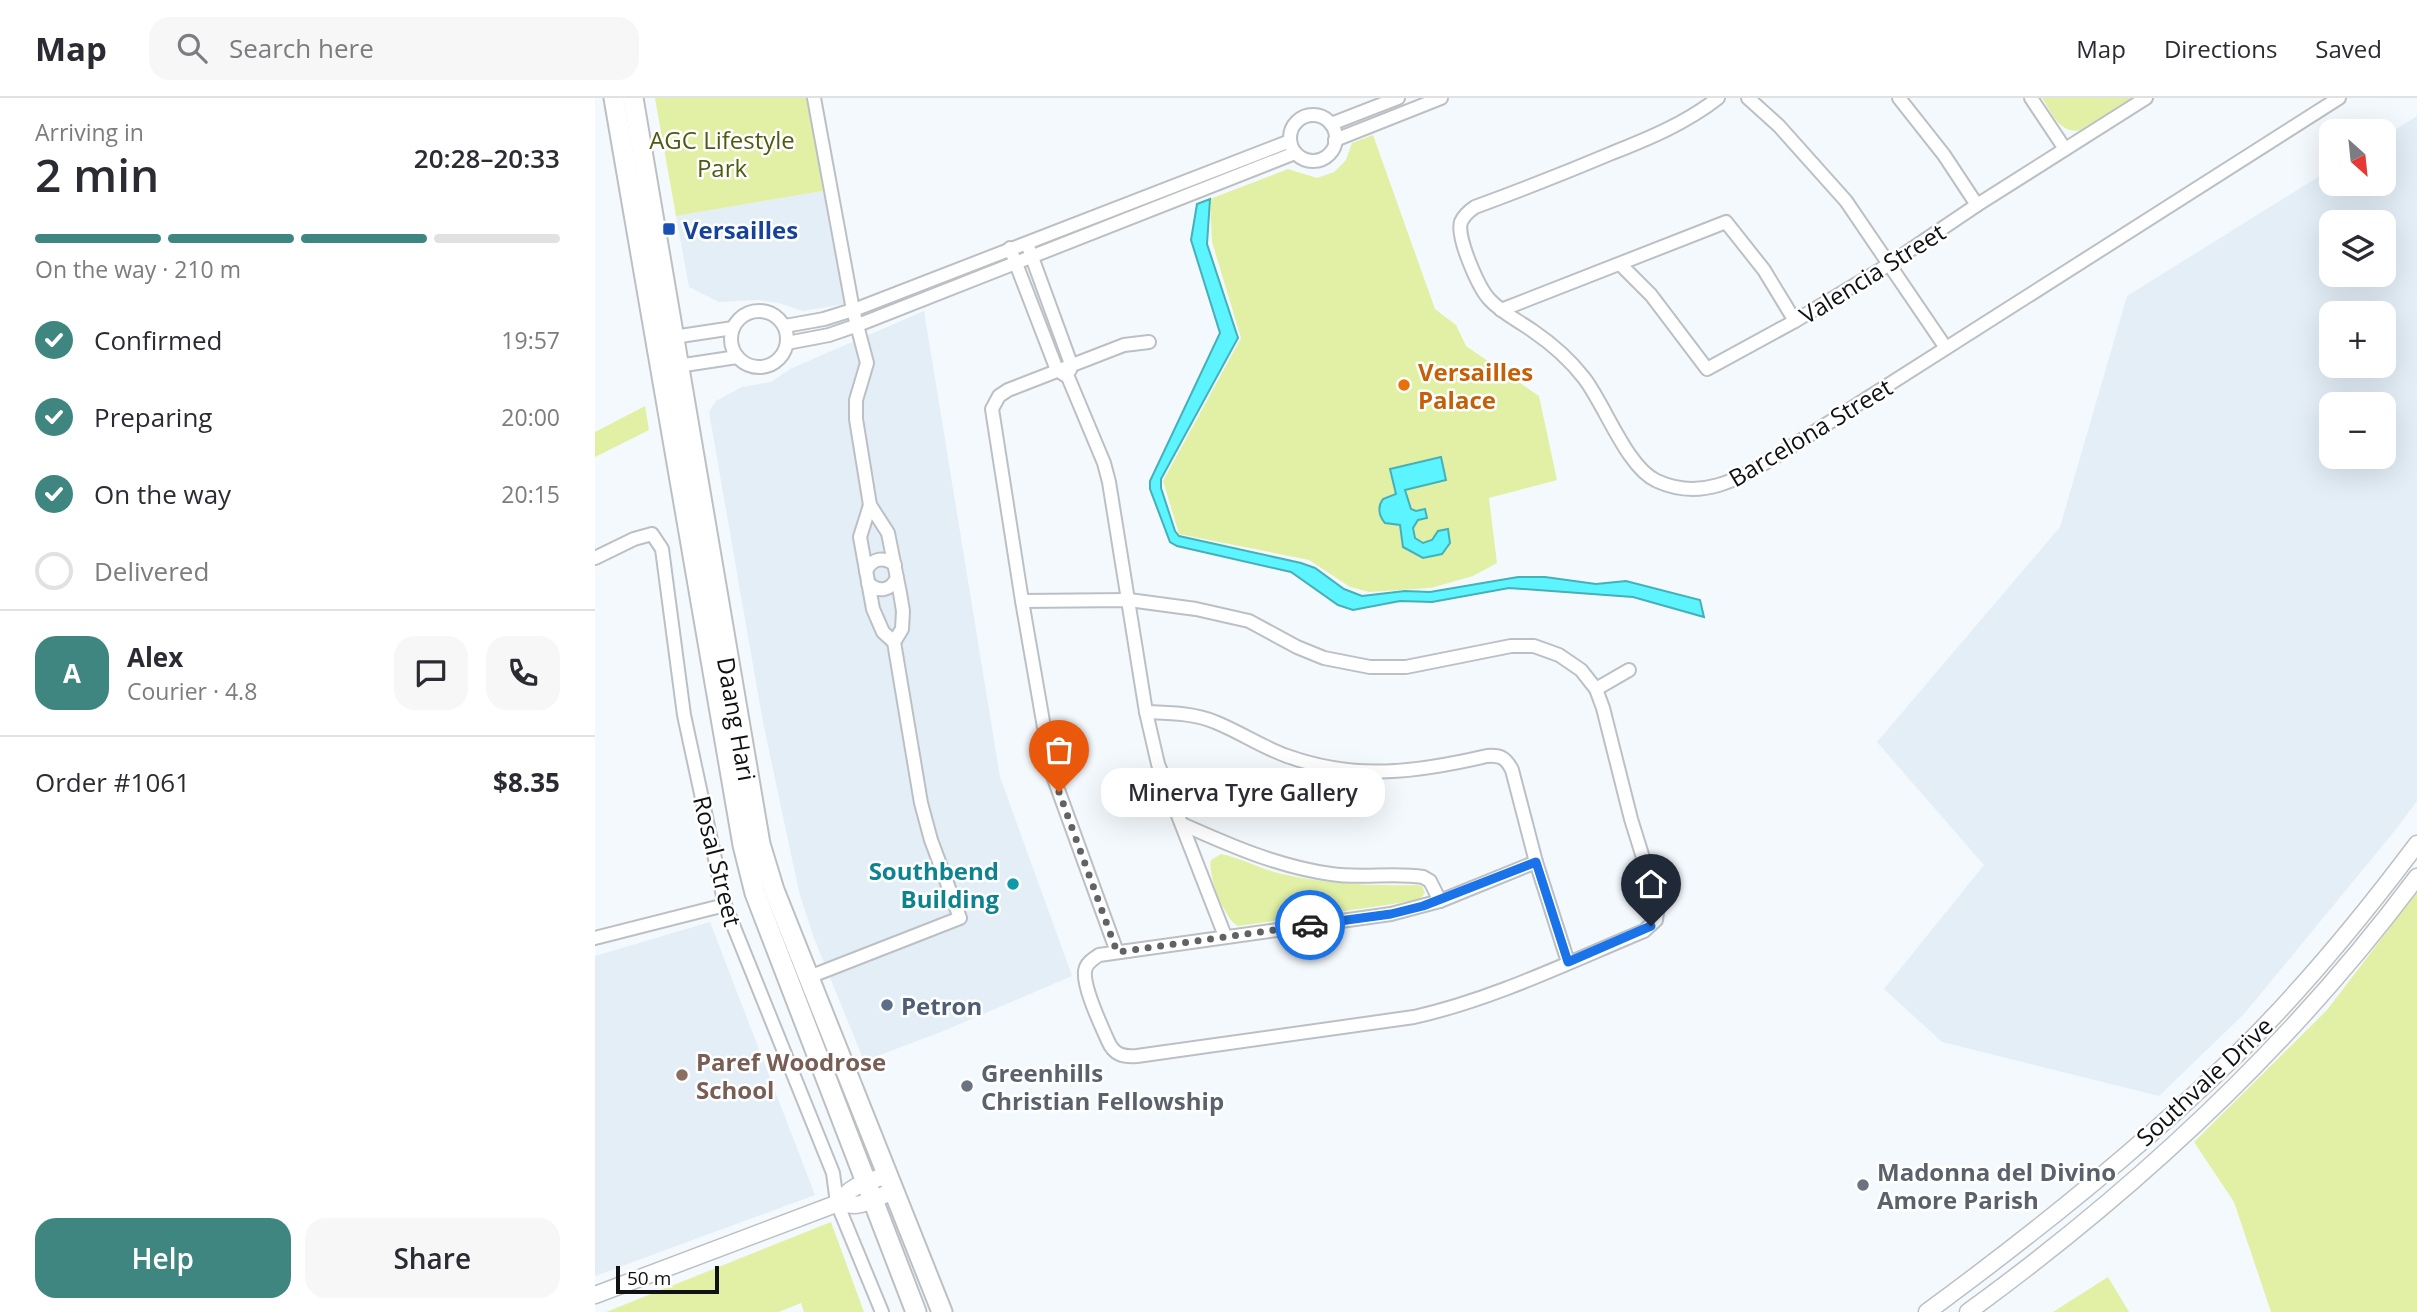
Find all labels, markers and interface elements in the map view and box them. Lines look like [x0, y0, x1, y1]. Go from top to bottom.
search box [149, 17, 639, 80]
text: Map [35, 26, 107, 71]
icon: search [173, 29, 211, 67]
text: Search here [229, 30, 374, 66]
text: Map [2076, 32, 2126, 65]
text: Directions [2164, 32, 2277, 65]
text: Saved [2315, 32, 2382, 65]
text: Arriving in [35, 116, 144, 148]
north arrow [2319, 119, 2396, 196]
map controls [2319, 119, 2396, 469]
park label: AGC Lifestyle Park [649, 123, 795, 184]
text: 20:28–20:33 [414, 140, 560, 176]
text: 2 min [35, 143, 159, 205]
button: layers [2319, 210, 2396, 287]
place label: Versailles [683, 213, 798, 246]
street label: Valencia Street [1793, 215, 1951, 331]
marker: Versailles [661, 221, 677, 237]
text: On the way · 210 m [35, 253, 241, 285]
button: + [2319, 301, 2396, 378]
icon: check [35, 321, 73, 359]
text: Confirmed [94, 322, 222, 358]
text: 19:57 [501, 324, 560, 356]
place label: Versailles Palace [1418, 355, 1533, 416]
street label: Barcelona Street [1722, 370, 1898, 494]
marker: Versailles Palace [1396, 377, 1412, 393]
button: − [2319, 392, 2396, 469]
icon: check [35, 398, 73, 436]
text: Preparing [94, 399, 212, 435]
text: 20:00 [501, 401, 560, 433]
icon: check [35, 475, 73, 513]
text: On the way [94, 476, 231, 512]
text: 20:15 [501, 478, 560, 510]
text: Delivered [94, 553, 209, 589]
button: chat [394, 636, 468, 710]
button: phone [486, 636, 560, 710]
text: Alex [127, 639, 183, 675]
text: A [63, 655, 81, 691]
street label: Daang Hari [710, 655, 764, 783]
text: Courier · 4.8 [127, 675, 257, 707]
pin [1029, 720, 1089, 792]
icon: bag [1040, 731, 1078, 769]
text: Order #1061 [35, 764, 190, 800]
text: $8.35 [493, 764, 560, 800]
callout: Minerva Tyre Gallery [1101, 768, 1385, 816]
text: Minerva Tyre Gallery [1128, 776, 1358, 808]
street label: Rosal Street [686, 792, 750, 930]
place label: Southbend Building [869, 854, 999, 915]
pin [1621, 854, 1681, 926]
icon: home [1632, 865, 1670, 903]
marker: Southbend Building [1005, 876, 1021, 892]
courier [1275, 890, 1345, 960]
icon: car [1291, 906, 1329, 944]
place label: Petron [901, 989, 982, 1022]
marker: Petron [879, 997, 895, 1013]
street label: Southvale Drive [2129, 1009, 2279, 1153]
place label: Paref Woodrose School [696, 1045, 886, 1106]
place label: Greenhills Christian Fellowship [981, 1056, 1224, 1117]
marker: Paref Woodrose School [674, 1067, 690, 1083]
marker: Greenhills Christian Fellowship [959, 1078, 975, 1094]
place label: Madonna del Divino Amore Parish [1877, 1155, 2116, 1216]
marker: Madonna del Divino Amore Parish [1855, 1177, 1871, 1193]
button: Help [35, 1218, 291, 1298]
button: Share [305, 1218, 560, 1298]
scale bar [616, 1263, 719, 1295]
text: 50 m [627, 1265, 671, 1291]

